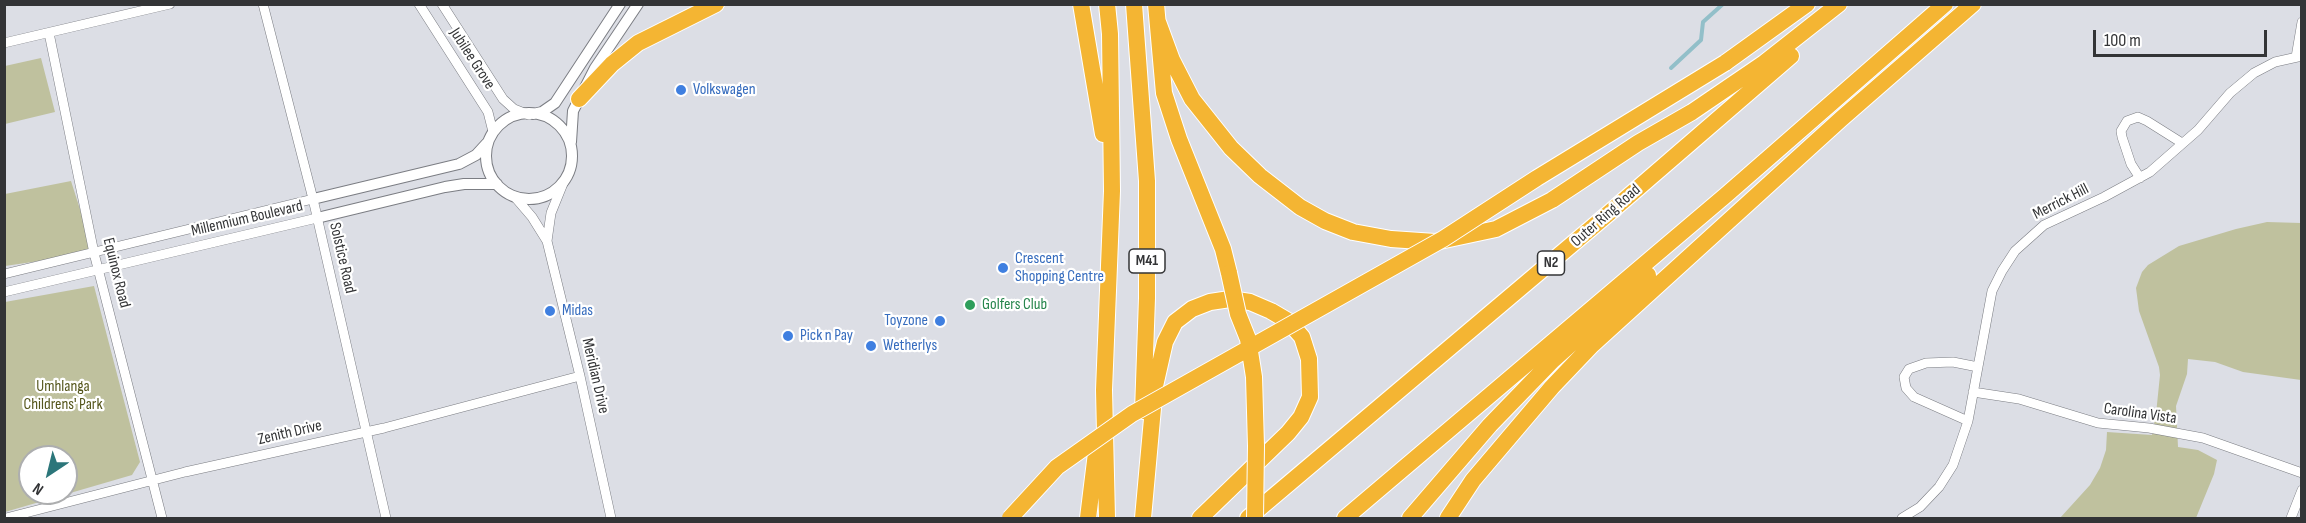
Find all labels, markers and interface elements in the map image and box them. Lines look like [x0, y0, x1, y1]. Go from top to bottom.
scale bar [2096, 18, 2270, 56]
street label: Jubilee Grove [445, 25, 499, 93]
text: 100 m [2104, 30, 2141, 51]
place label: Volkswagen [693, 80, 755, 100]
marker: Volkswagen [674, 83, 688, 97]
street label: Merrick Hill [2030, 180, 2092, 224]
street label: Outer Ring Road [1567, 181, 1645, 251]
street label: Millennium Boulevard [189, 197, 305, 241]
street label: Solstice Road [325, 221, 359, 295]
street label: Equinox Road [98, 236, 134, 310]
place label: Crescent Shopping Centre [1015, 249, 1104, 287]
road number: M41 [1129, 249, 1165, 273]
road number: N2 [1538, 251, 1564, 275]
marker: Crescent Shopping Centre [996, 261, 1010, 275]
place label: Golfers Club [982, 295, 1047, 315]
marker: Golfers Club [963, 298, 977, 312]
place label: Midas [562, 301, 593, 321]
marker: Midas [543, 304, 557, 318]
place label: Toyzone [884, 311, 928, 331]
marker: Toyzone [933, 314, 947, 328]
place label: Pick n Pay [800, 326, 853, 346]
marker: Pick n Pay [781, 329, 795, 343]
place label: Wetherlys [883, 336, 937, 356]
street label: Meridian Drive [577, 337, 613, 415]
marker: Wetherlys [864, 339, 878, 353]
park label: Umhlanga Childrens' Park [23, 377, 103, 415]
street label: Carolina Vista [2102, 399, 2178, 429]
street label: Zenith Drive [256, 416, 324, 450]
north arrow [18, 445, 78, 505]
text: N [30, 478, 47, 499]

